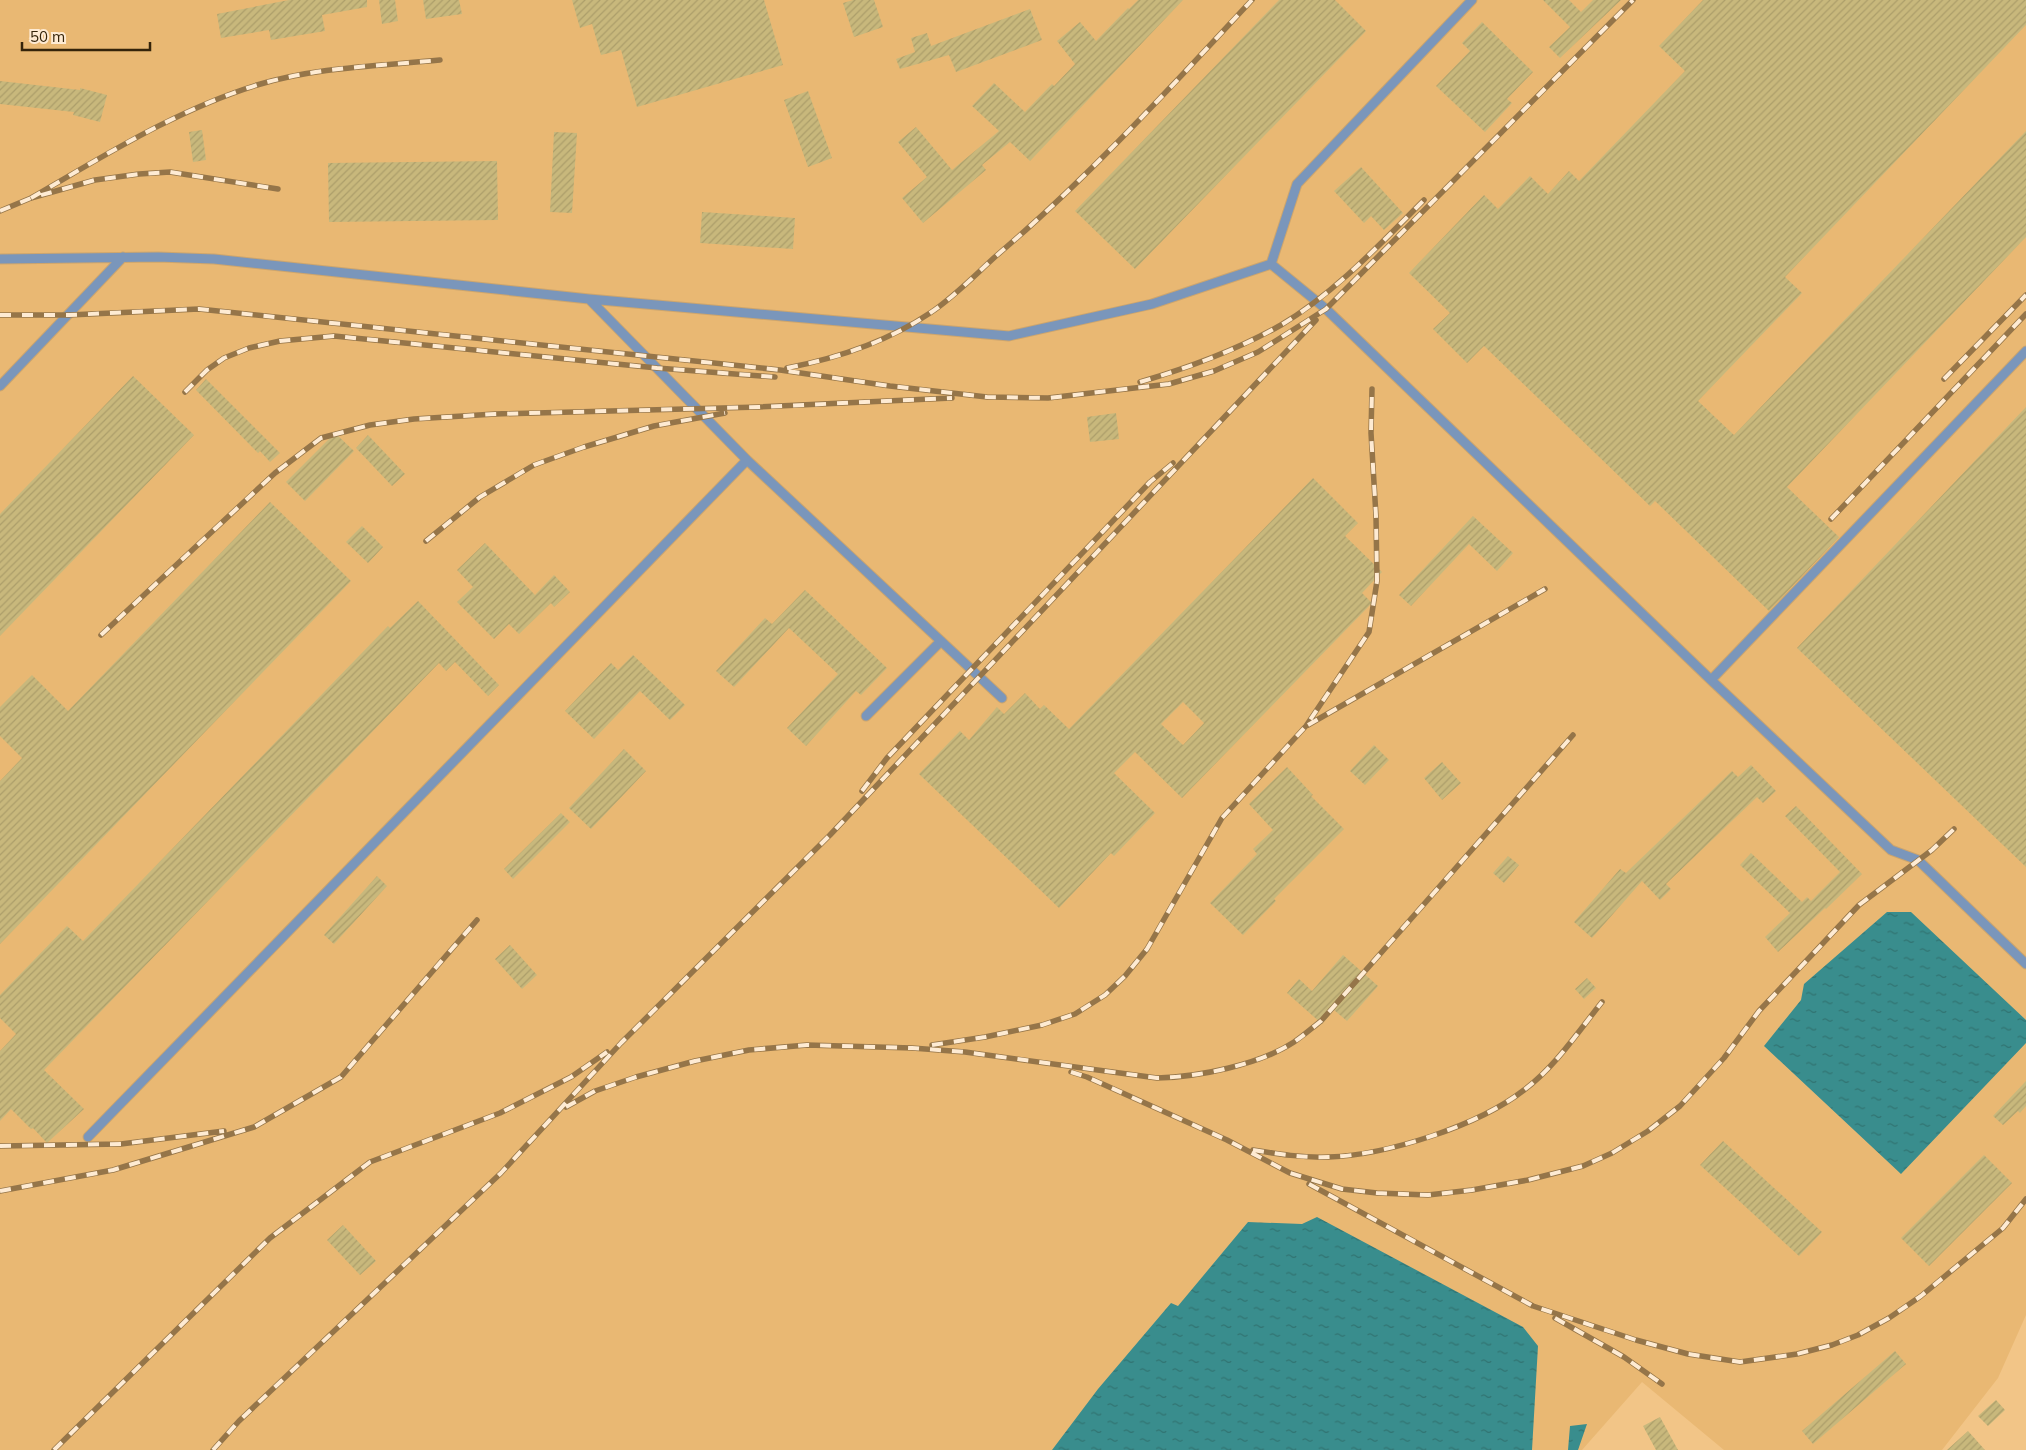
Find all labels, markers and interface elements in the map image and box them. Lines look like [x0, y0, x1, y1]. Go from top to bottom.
scale bar [22, 20, 150, 52]
text: 50 m [30, 27, 65, 46]

